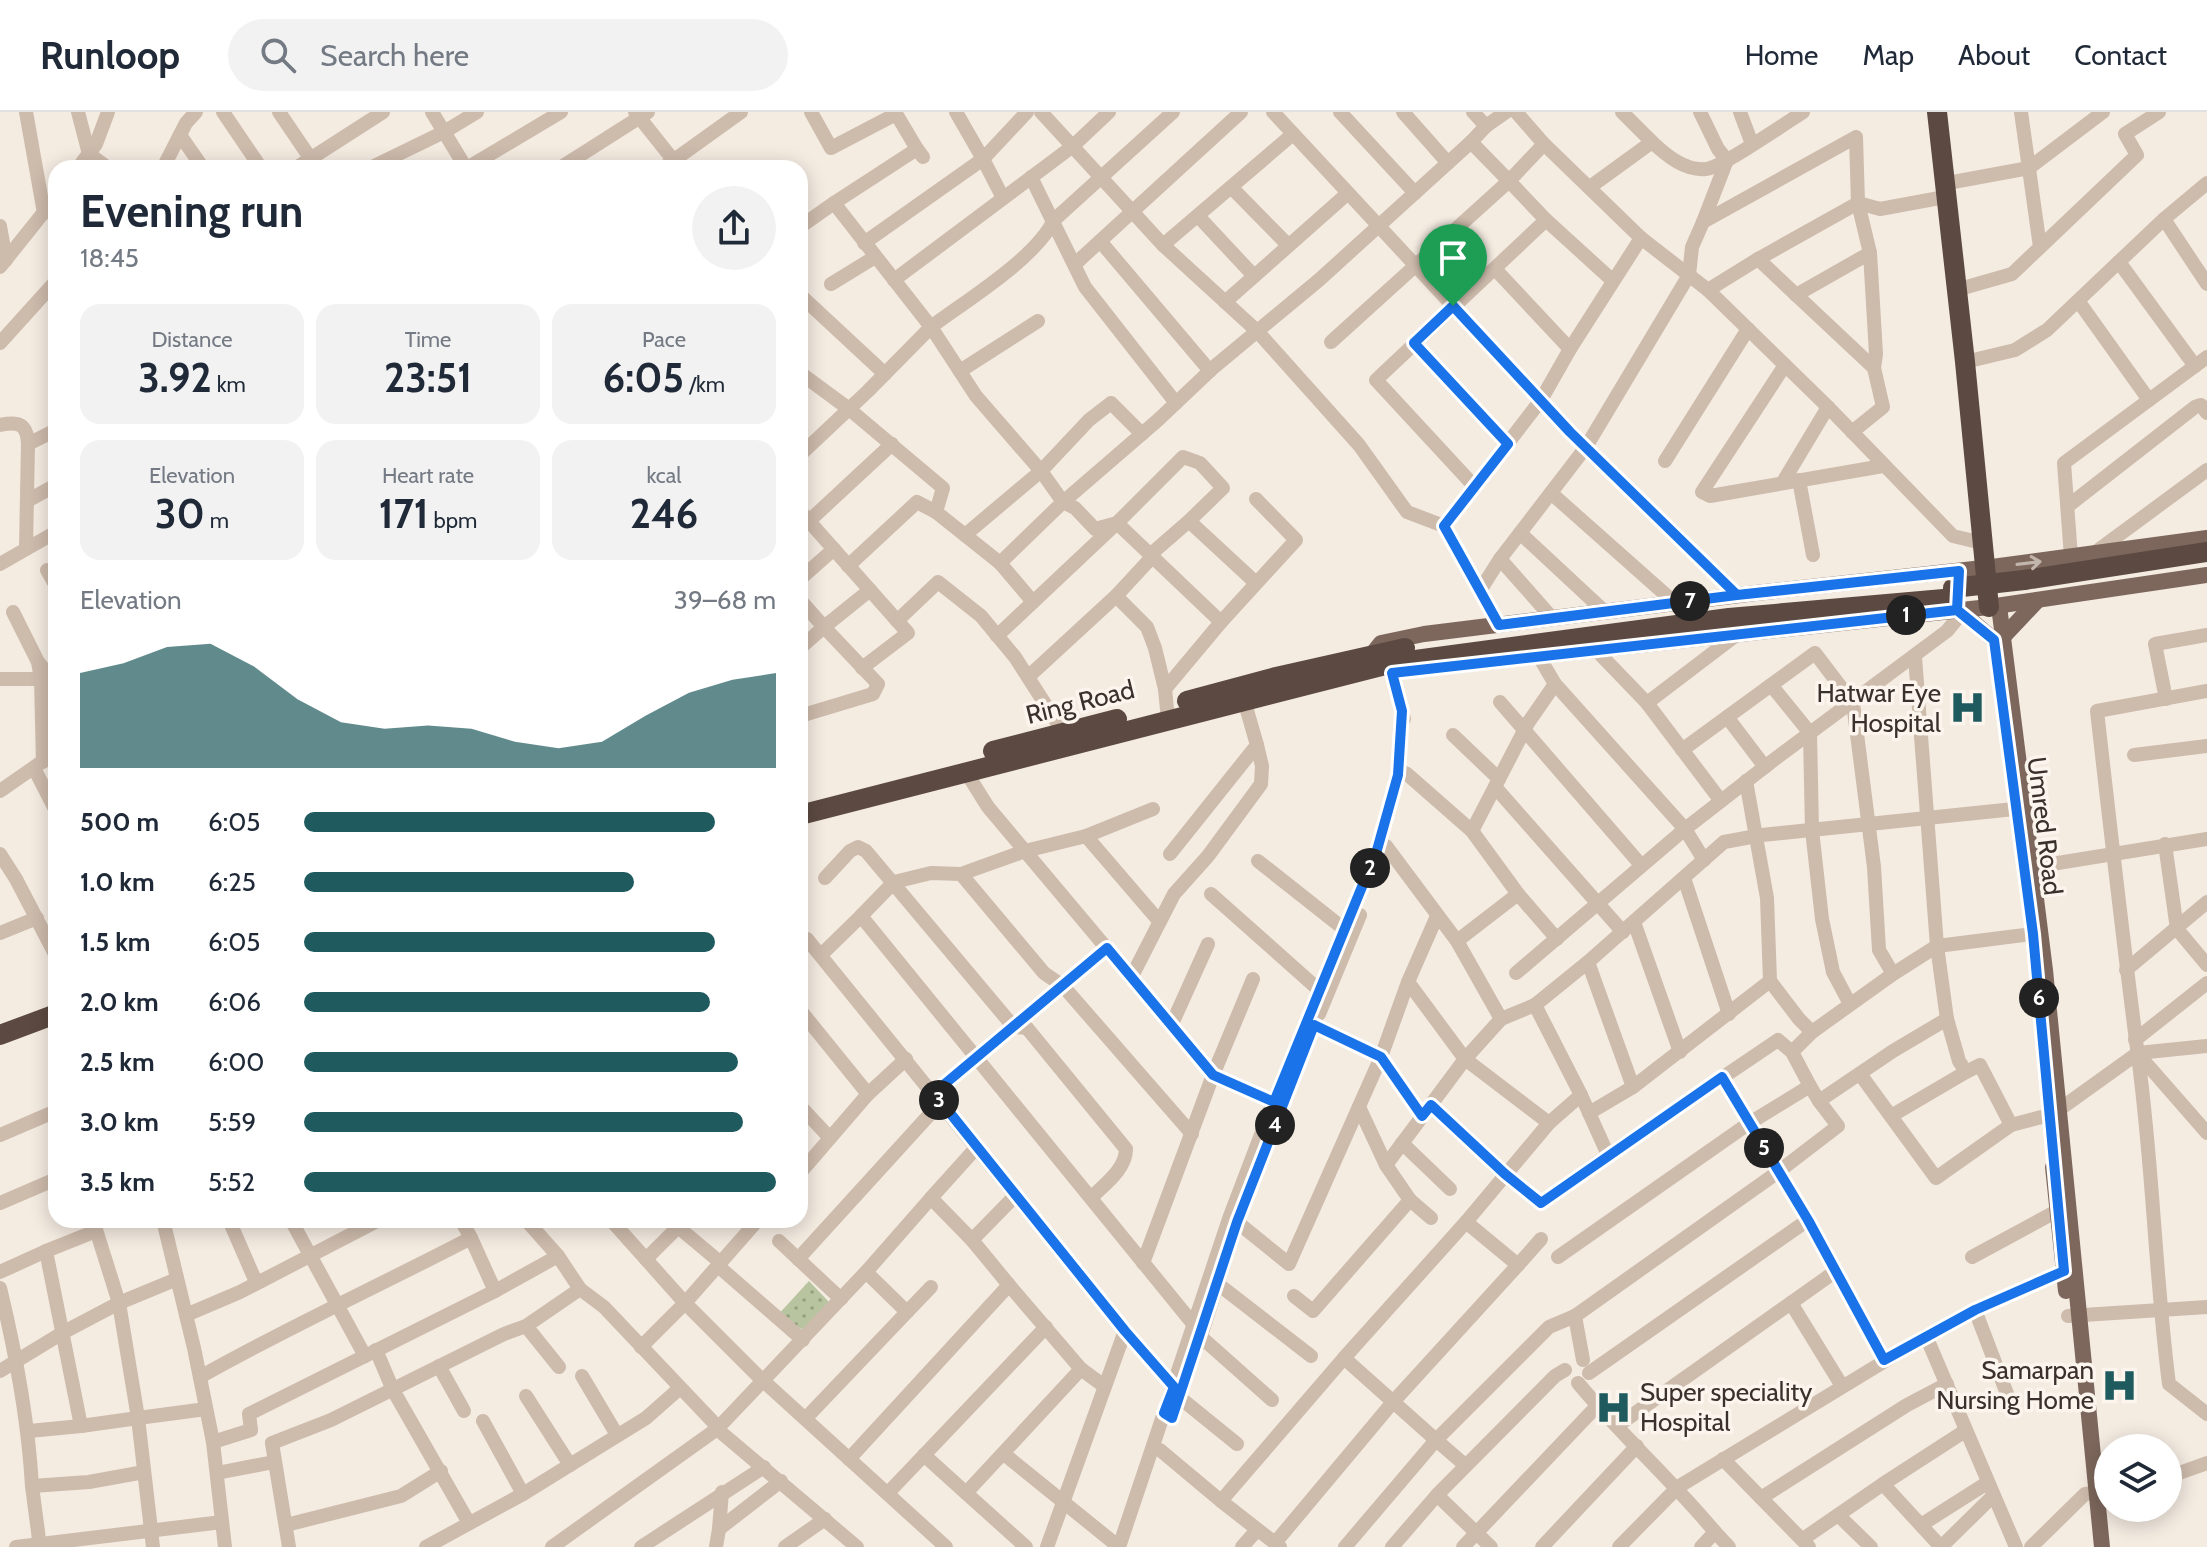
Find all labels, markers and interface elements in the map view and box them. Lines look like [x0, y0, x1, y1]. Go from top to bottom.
search box [228, 19, 788, 91]
text: Runloop [40, 32, 180, 79]
icon: search [256, 33, 300, 77]
text: Search here [320, 37, 469, 74]
text: Home [1745, 38, 1818, 72]
text: Map [1862, 38, 1914, 72]
text: About [1958, 38, 2030, 72]
text: Contact [2074, 38, 2167, 72]
text: Evening run [80, 185, 303, 238]
button: share [692, 186, 776, 270]
pin [1419, 224, 1487, 306]
icon: arrive [1431, 236, 1475, 280]
text: 18:45 [80, 242, 139, 274]
text: Distance [152, 326, 232, 353]
text: Time [405, 326, 451, 353]
text: Pace [642, 326, 686, 353]
text: 3.92 [138, 353, 212, 402]
text: 23:51 [384, 353, 472, 402]
text: 6:05 [603, 353, 684, 402]
text: km [212, 371, 246, 398]
text: /km [684, 371, 725, 398]
text: Elevation [149, 462, 235, 489]
text: Heart rate [382, 462, 474, 489]
text: kcal [646, 462, 682, 489]
text: 30 [155, 489, 205, 538]
text: 171 [379, 489, 429, 538]
text: 246 [630, 489, 698, 538]
text: m [205, 507, 229, 534]
text: bpm [429, 507, 477, 534]
one-way arrow [2015, 555, 2042, 570]
pin: 7 [1670, 581, 1710, 621]
text: Elevation [80, 584, 182, 616]
text: 39–68 m [674, 584, 776, 616]
text: 7 [1684, 587, 1696, 614]
pin: 1 [1886, 595, 1926, 635]
text: 1 [1902, 601, 1910, 628]
street label: Ring Road [1022, 673, 1138, 731]
place label: Hatwar Eye Hospital [1816, 677, 1941, 739]
hospital icon: Hatwar Eye Hospital [1948, 689, 1986, 727]
street label: Umred Road [2021, 755, 2069, 897]
text: 500 m [80, 806, 159, 838]
text: 6:05 [208, 806, 260, 838]
pin: 2 [1350, 848, 1390, 888]
text: 2 [1364, 854, 1376, 881]
text: 1.0 km [80, 866, 155, 898]
text: 6:25 [208, 866, 256, 898]
text: 1.5 km [80, 926, 150, 958]
text: 6:05 [208, 926, 260, 958]
pin: 6 [2019, 978, 2059, 1018]
text: 6 [2033, 984, 2045, 1011]
text: 2.0 km [80, 986, 159, 1018]
text: 6:06 [208, 986, 261, 1018]
text: 2.5 km [80, 1046, 155, 1078]
text: 6:00 [208, 1046, 264, 1078]
pin: 3 [919, 1080, 959, 1120]
text: 3 [933, 1086, 945, 1113]
pin: 4 [1255, 1105, 1295, 1145]
text: 3.0 km [80, 1106, 159, 1138]
text: 5:59 [208, 1106, 256, 1138]
text: 4 [1268, 1111, 1282, 1138]
pin: 5 [1744, 1128, 1784, 1168]
text: 5 [1758, 1134, 1770, 1161]
text: 3.5 km [80, 1166, 155, 1198]
text: 5:52 [208, 1166, 255, 1198]
place label: Samarpan Nursing Home [1936, 1354, 2094, 1416]
hospital icon: Samarpan Nursing Home [2101, 1366, 2139, 1404]
place label: Super speciality Hospital [1640, 1376, 1812, 1438]
hospital icon: Super speciality Hospital [1595, 1388, 1633, 1426]
map controls [2094, 1434, 2182, 1522]
button: layers [2094, 1434, 2182, 1522]

